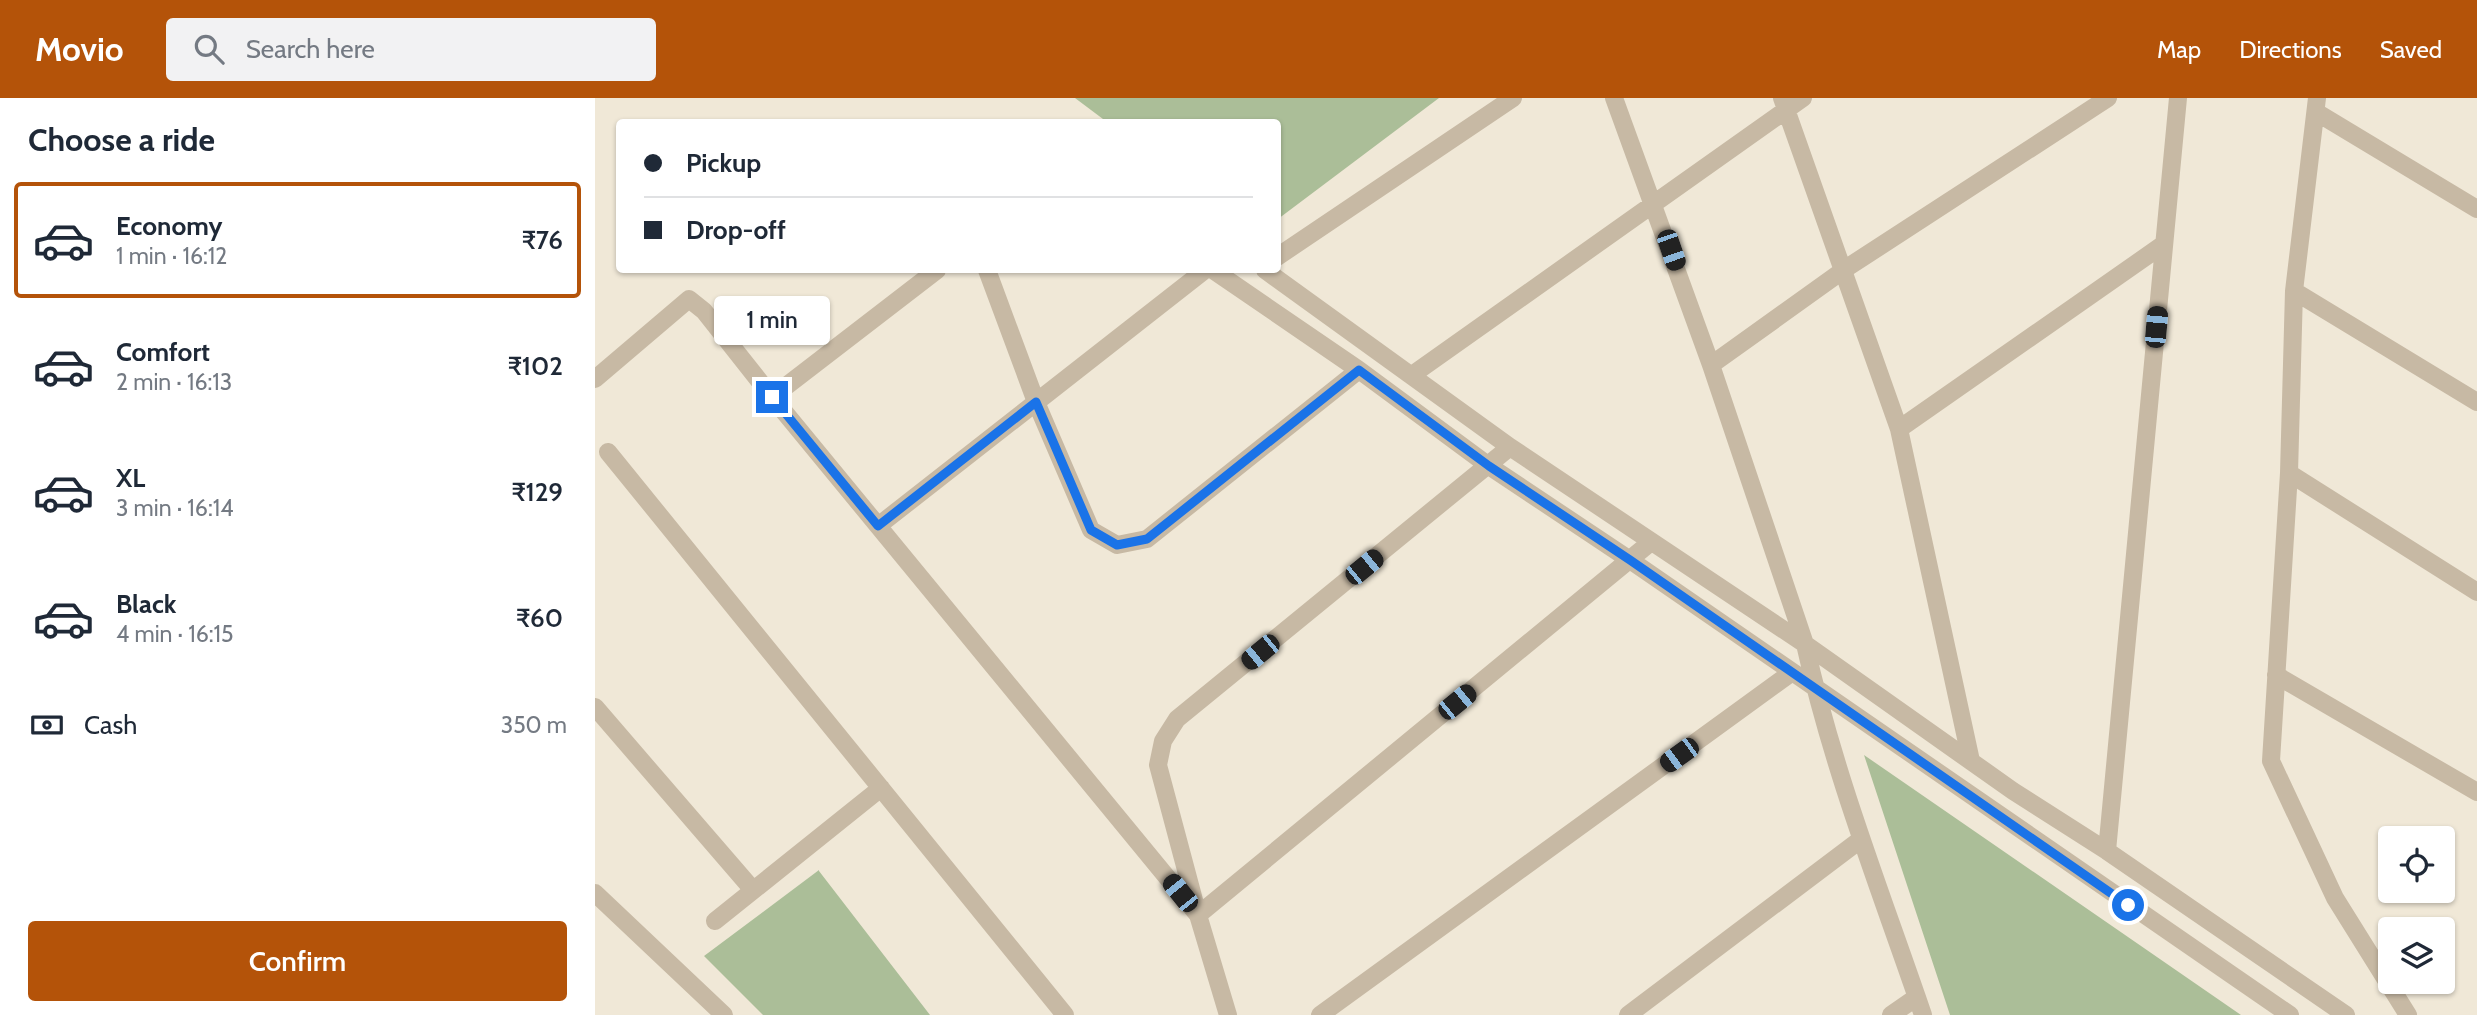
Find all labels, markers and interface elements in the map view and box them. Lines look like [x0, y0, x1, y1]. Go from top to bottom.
search box [166, 18, 656, 81]
text: Movio [35, 29, 124, 69]
icon: search [190, 30, 228, 68]
text: Search here [246, 33, 375, 65]
text: Map [2157, 35, 2201, 64]
text: Directions [2239, 35, 2342, 64]
text: Saved [2380, 35, 2442, 64]
text: Choose a ride [28, 120, 215, 159]
text: Pickup [686, 147, 761, 179]
icon: car [32, 209, 95, 272]
text: Economy [116, 210, 222, 242]
text: Drop-off [686, 214, 786, 246]
text: ₹76 [522, 224, 563, 256]
car [1655, 227, 1688, 273]
text: 1 min · 16:12 [116, 242, 227, 270]
callout: 1 min [714, 296, 830, 344]
car [2144, 305, 2169, 349]
text: 1 min [746, 306, 798, 334]
icon: car [32, 335, 95, 398]
text: Comfort [116, 336, 210, 368]
text: ₹102 [508, 350, 563, 382]
text: 2 min · 16:13 [116, 368, 232, 396]
route end [756, 381, 788, 413]
icon: car [32, 461, 95, 524]
text: XL [116, 462, 145, 494]
text: ₹129 [511, 476, 563, 508]
text: 3 min · 16:14 [116, 494, 233, 522]
car [1342, 546, 1387, 588]
icon: car [32, 587, 95, 650]
text: Black [116, 588, 176, 620]
text: ₹60 [516, 602, 563, 634]
text: 4 min · 16:15 [116, 620, 233, 648]
car [1238, 631, 1283, 673]
car [1435, 681, 1480, 723]
icon: cash [28, 706, 66, 744]
text: Cash [84, 709, 137, 741]
text: 350 m [501, 711, 567, 739]
car [1656, 734, 1703, 776]
map controls [2378, 826, 2455, 994]
button: locate [2378, 826, 2455, 903]
car [1159, 870, 1202, 916]
route start [2112, 889, 2144, 921]
button: layers [2378, 917, 2455, 994]
button: Confirm [28, 921, 567, 1001]

